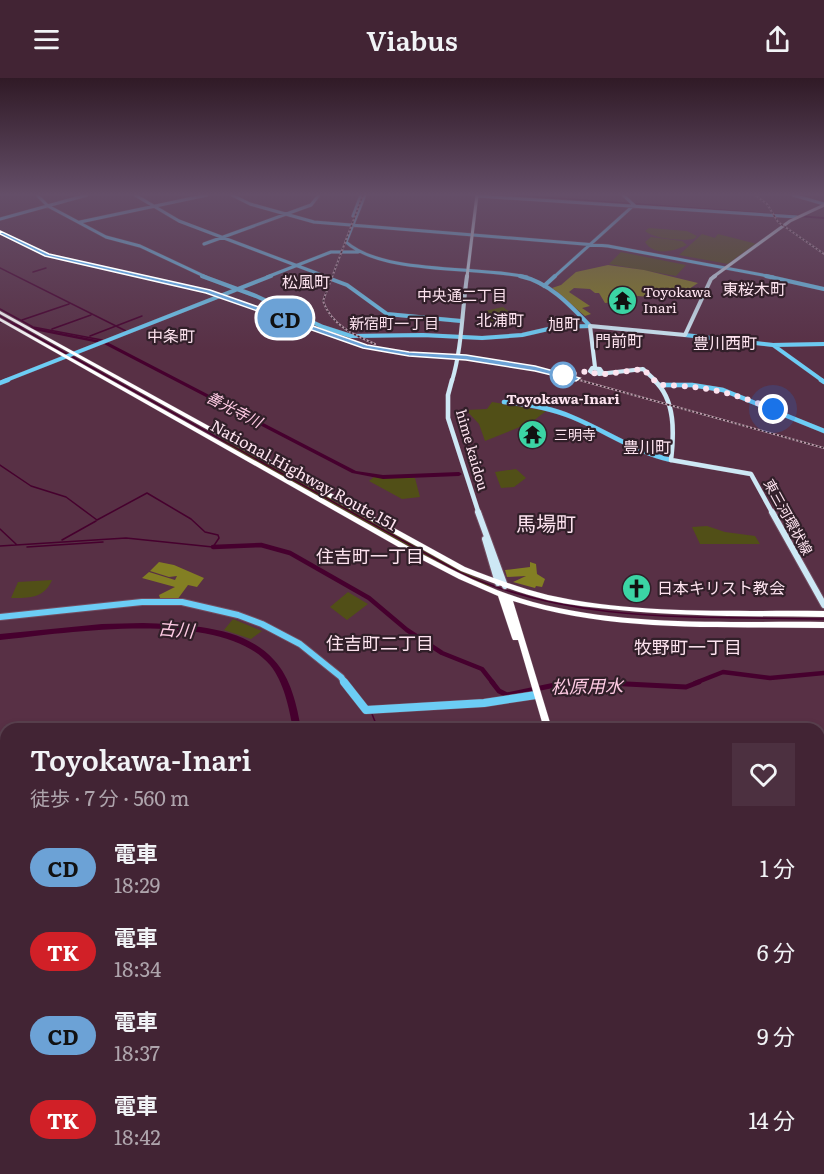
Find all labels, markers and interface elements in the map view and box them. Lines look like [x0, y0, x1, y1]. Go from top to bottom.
text: Viabus [366, 19, 458, 59]
icon: menu [30, 23, 63, 56]
icon: share [761, 23, 794, 56]
district label: 松風町 [282, 269, 330, 293]
district label: 東桜木町 [722, 276, 786, 300]
place label: Toyokawa Inari [643, 281, 712, 317]
district label: 中央通二丁目 [417, 283, 507, 306]
temple icon: Toyokawa Inari [606, 284, 638, 316]
line badge: CD [258, 298, 312, 338]
text: CD [269, 303, 301, 334]
district label: 北浦町 [476, 307, 524, 331]
district label: 新宿町一丁目 [349, 311, 439, 334]
district label: 旭町 [548, 311, 580, 335]
district label: 中条町 [147, 323, 195, 347]
district label: 門前町 [595, 328, 643, 352]
district label: 豊川西町 [693, 330, 757, 354]
marker: Toyokawa-Inari [550, 362, 576, 388]
water label: 善光寺川 [203, 385, 268, 433]
place label: Toyokawa-Inari [506, 388, 620, 408]
your location [758, 394, 788, 424]
street label: hime kaidou [452, 407, 494, 493]
street label: National Highway Route 151 [207, 413, 403, 536]
temple icon: 三明寺 [517, 419, 549, 451]
place label: 三明寺 [554, 424, 596, 444]
district label: 豊川町 [623, 434, 671, 458]
street label: 東三河環状線 [760, 475, 818, 558]
district label: 馬場町 [516, 507, 576, 537]
district label: 住吉町一丁目 [316, 542, 424, 569]
church icon: 日本キリスト教会 [620, 572, 652, 604]
place label: 日本キリスト教会 [657, 575, 785, 599]
water label: 古川 [157, 613, 197, 644]
district label: 住吉町二丁目 [326, 629, 434, 656]
district label: 牧野町一丁目 [634, 633, 742, 660]
water label: 松原用水 [551, 671, 625, 700]
text: Toyokawa-Inari [30, 738, 251, 780]
button: heart [732, 743, 795, 806]
text: 徒歩 · 7 分 · 560 m [30, 782, 189, 812]
text: 電車 [114, 836, 158, 869]
text: 1 分 [760, 851, 795, 884]
text: CD [47, 852, 79, 883]
text: 18:29 [114, 869, 160, 899]
text: 電車 [114, 920, 158, 953]
text: 6 分 [757, 935, 795, 968]
text: TK [47, 936, 79, 967]
text: 18:34 [114, 953, 161, 983]
text: 電車 [114, 1004, 158, 1037]
text: 9 分 [757, 1019, 795, 1052]
text: CD [47, 1020, 79, 1051]
text: 18:37 [114, 1037, 160, 1067]
text: 電車 [114, 1088, 158, 1121]
text: 14 分 [748, 1103, 795, 1136]
text: TK [47, 1104, 79, 1135]
text: 18:42 [114, 1121, 161, 1151]

